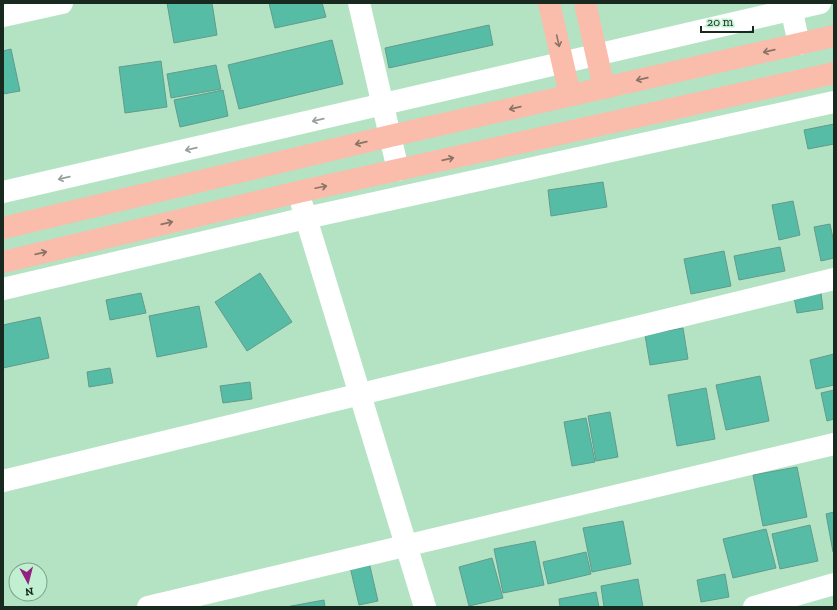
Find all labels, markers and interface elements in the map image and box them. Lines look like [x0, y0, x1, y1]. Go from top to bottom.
scale bar [701, 8, 753, 34]
text: 20 m [707, 15, 734, 29]
one-way arrow [554, 34, 562, 47]
one-way arrow [763, 47, 776, 55]
one-way arrow [636, 76, 649, 84]
one-way arrow [509, 104, 522, 112]
one-way arrow [312, 116, 325, 124]
one-way arrow [355, 140, 368, 147]
one-way arrow [185, 145, 198, 153]
one-way arrow [441, 154, 454, 162]
one-way arrow [58, 175, 71, 182]
one-way arrow [314, 182, 327, 190]
one-way arrow [161, 219, 174, 226]
one-way arrow [34, 249, 47, 257]
north arrow [8, 562, 48, 602]
text: N [24, 584, 34, 598]

